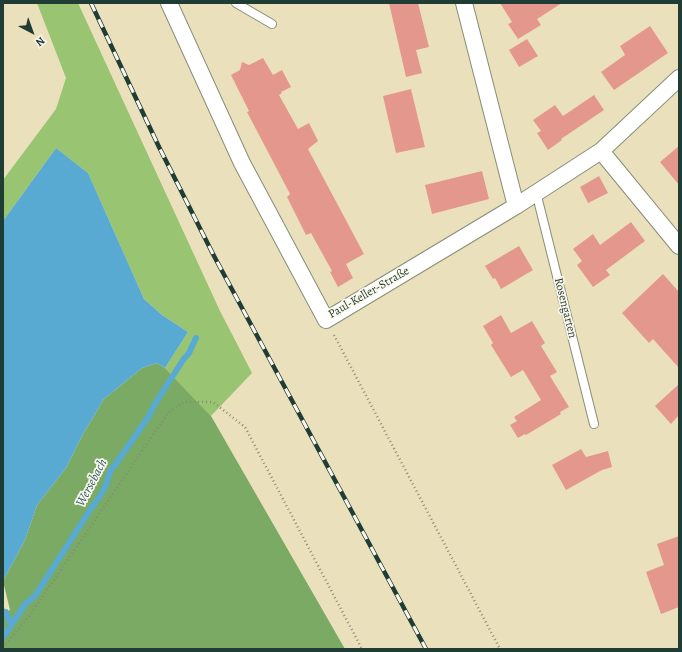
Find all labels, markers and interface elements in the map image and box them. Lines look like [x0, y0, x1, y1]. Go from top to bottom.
north arrow [12, 12, 52, 52]
text: N [32, 33, 48, 50]
street label: Paul-Keller-Straße [326, 264, 412, 322]
street label: Rosengarten [551, 276, 579, 340]
water label: Wersebach [73, 457, 111, 509]

